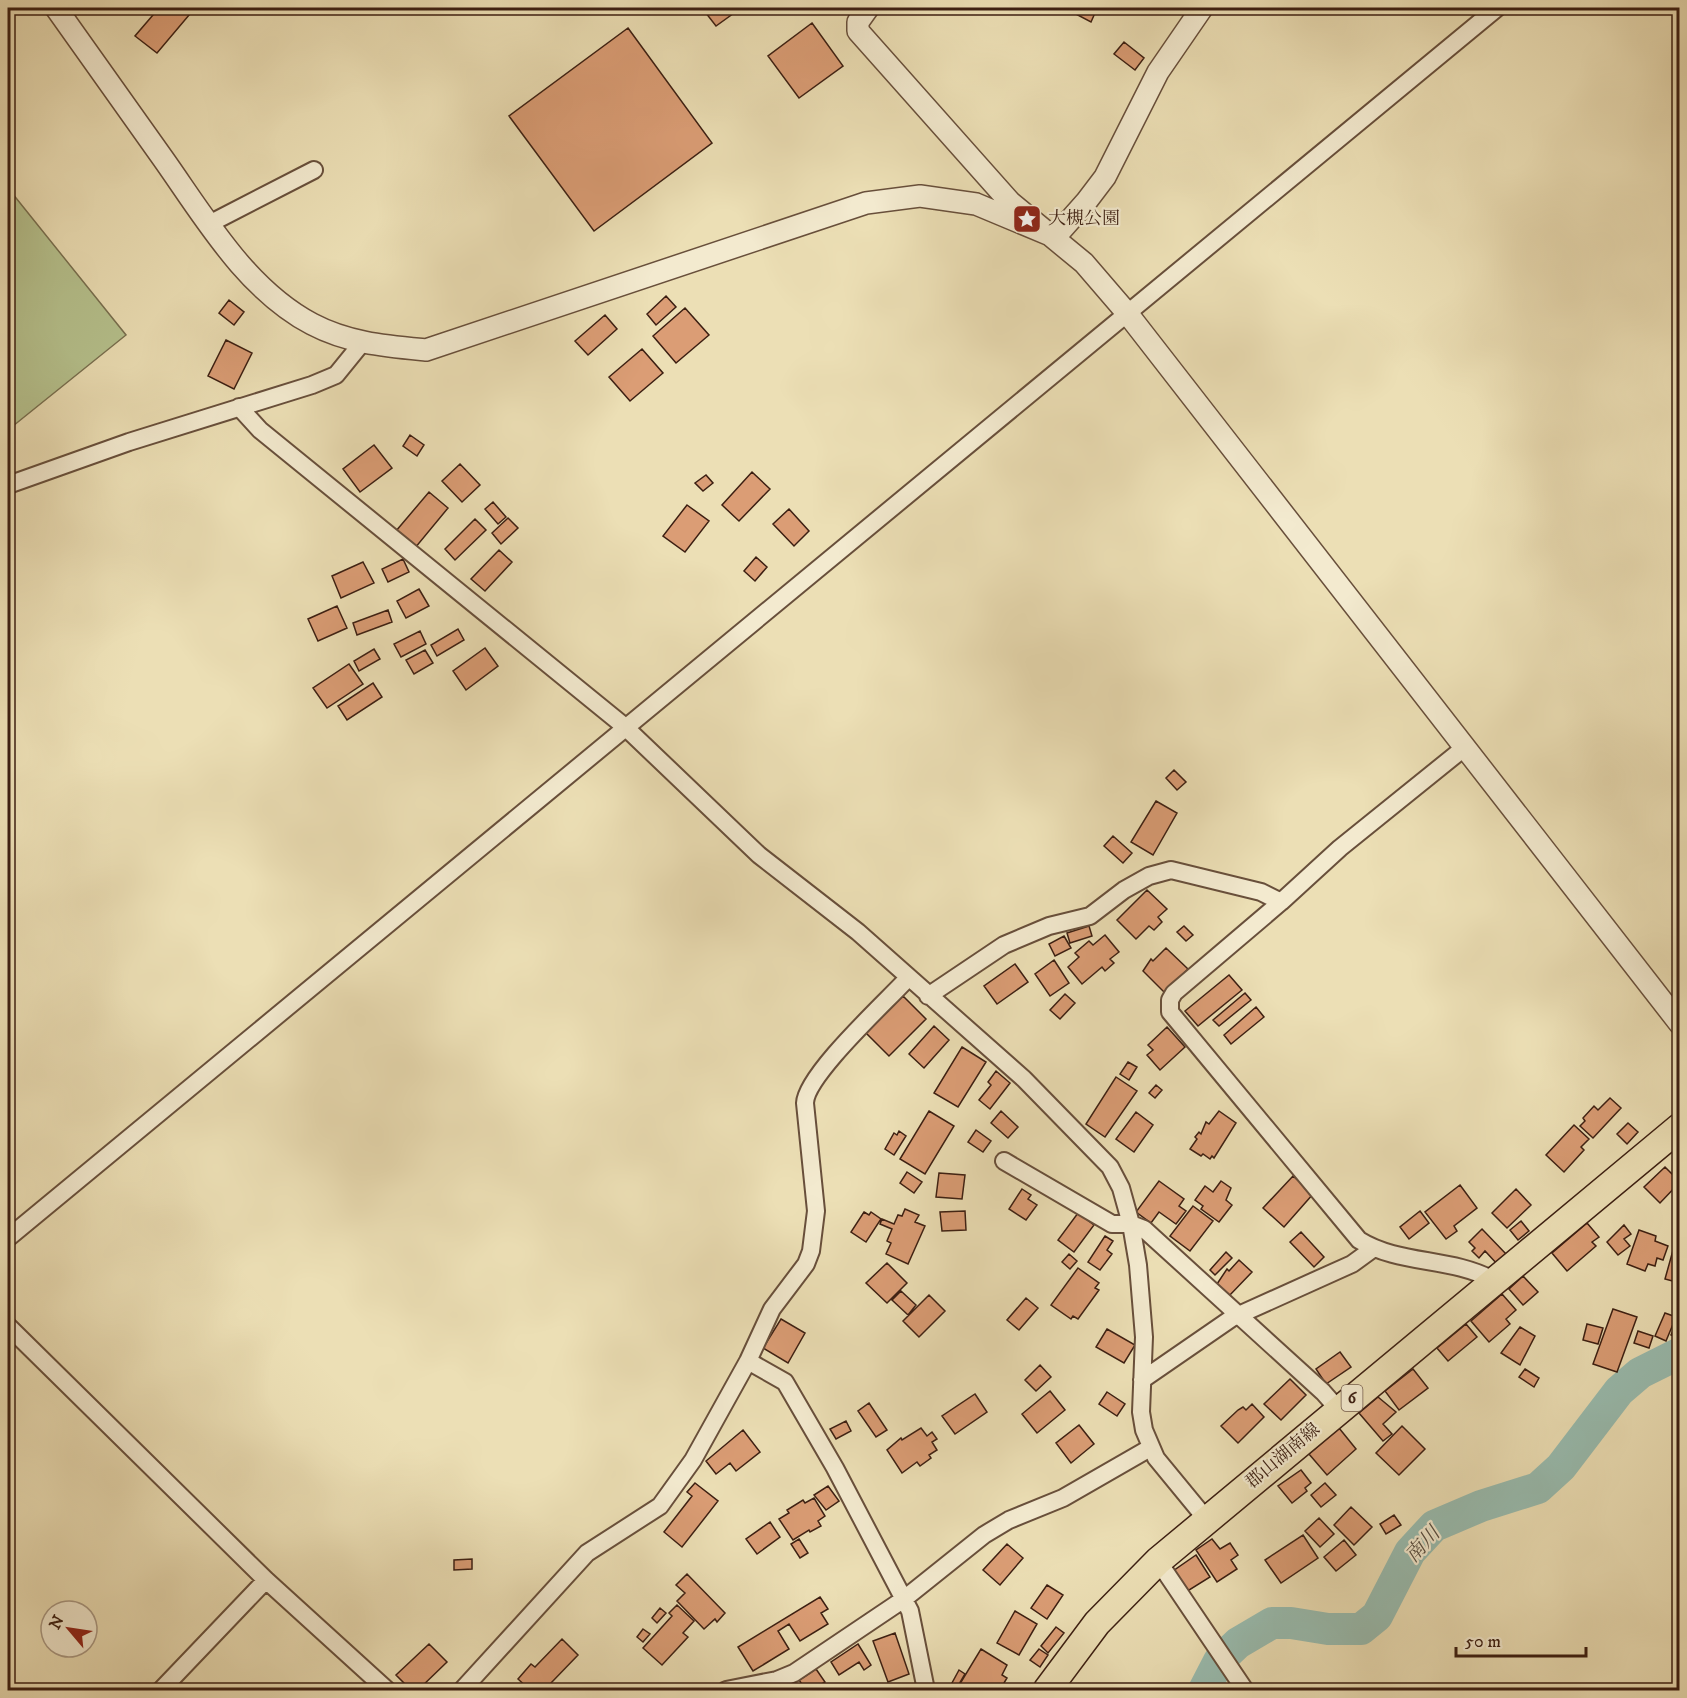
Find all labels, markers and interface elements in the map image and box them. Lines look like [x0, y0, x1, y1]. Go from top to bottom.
place icon: 大槻公園 [1011, 203, 1043, 235]
place label: 大槻公園 [1048, 208, 1120, 230]
road number: 6 [1342, 1385, 1362, 1411]
street label: 郡山湖南線 [1241, 1419, 1325, 1493]
water label: 南川 [1400, 1520, 1447, 1568]
north arrow [39, 1599, 99, 1659]
text: N [45, 1612, 69, 1633]
scale bar [1456, 1620, 1586, 1658]
text: 50 m [1465, 1631, 1501, 1653]

